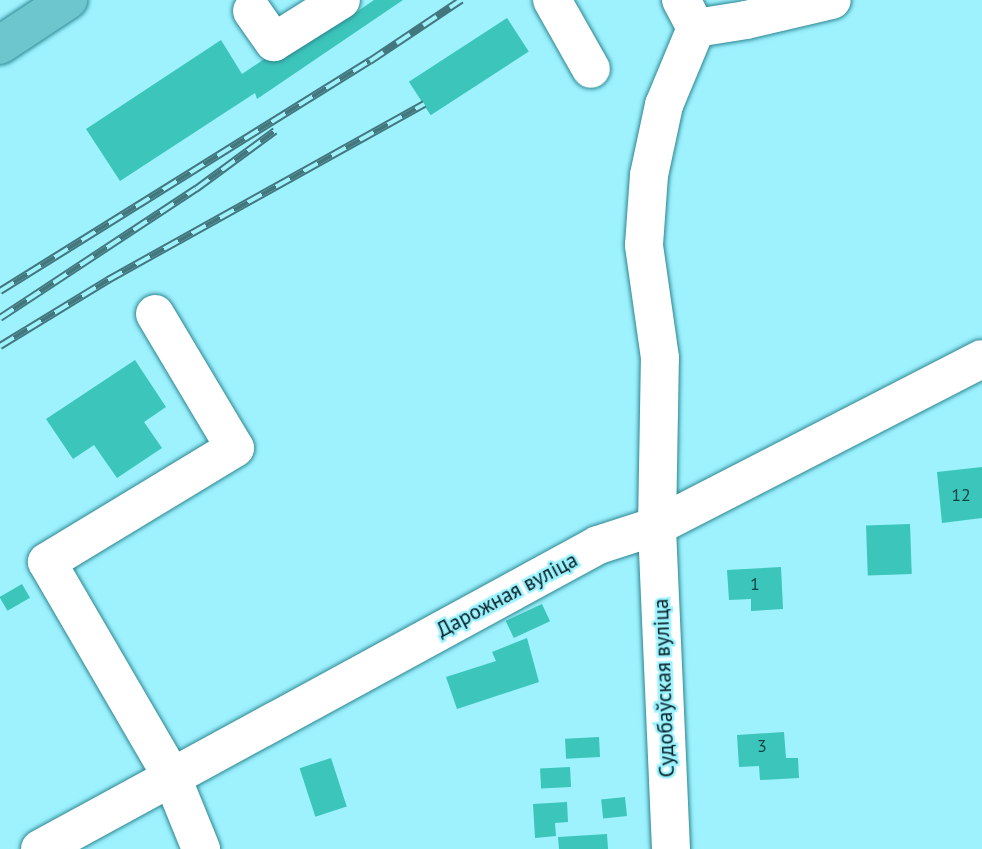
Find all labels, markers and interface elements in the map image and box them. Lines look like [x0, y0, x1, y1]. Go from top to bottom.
house number: 12 [951, 484, 971, 506]
street label: Дарожная вуліца [432, 547, 582, 643]
house number: 1 [750, 573, 760, 595]
street label: Судобаўская вуліца [648, 598, 680, 778]
house number: 3 [757, 735, 767, 757]

